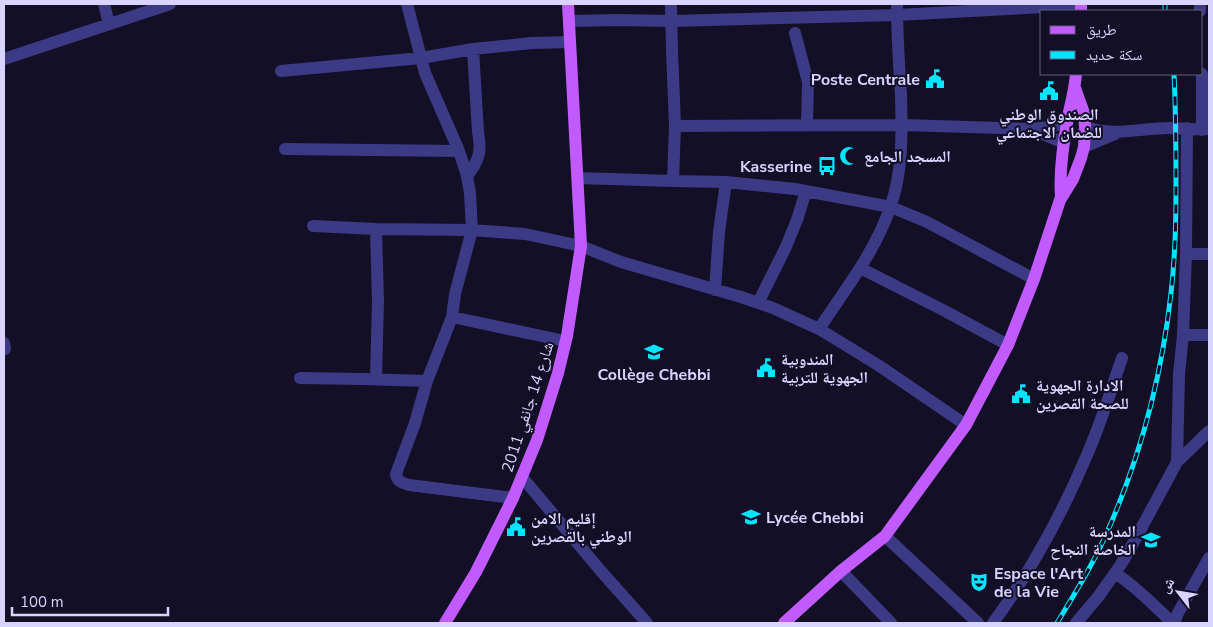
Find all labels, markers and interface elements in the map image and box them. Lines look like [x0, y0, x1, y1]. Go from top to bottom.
legend [1040, 10, 1203, 75]
text: طريق [1086, 20, 1117, 40]
text: سكة حديد [1086, 45, 1142, 65]
public building icon: Poste Centrale [924, 68, 946, 90]
place label: Poste Centrale [811, 69, 920, 91]
public building icon: الصندوق الوطني للضمان الاجتماعي [1038, 80, 1060, 102]
place label: الصندوق الوطني للضمان الاجتماعي [996, 104, 1102, 145]
mosque icon: المسجد الجامع [838, 145, 860, 167]
place label: المسجد الجامع [864, 146, 951, 168]
bus stop icon: Kasserine [816, 155, 838, 177]
place label: Kasserine [740, 156, 812, 178]
street label: شارع 14 جانفي 2011 [496, 339, 560, 476]
school or university icon: Collège Chebbi [643, 341, 665, 363]
place label: المندوبية الجهوية للتربية [781, 349, 868, 389]
public building icon: المندوبية الجهوية للتربية [755, 357, 777, 379]
place label: Collège Chebbi [597, 364, 711, 386]
place label: الادارة الجهوية للصحة القصرين [1036, 375, 1129, 415]
public building icon: الادارة الجهوية للصحة القصرين [1010, 383, 1032, 405]
school or university icon: Lycée Chebbi [740, 506, 762, 528]
place label: Lycée Chebbi [766, 507, 864, 529]
place label: إقليم الامن الوطني بالقصرين [531, 508, 632, 549]
public building icon: إقليم الامن الوطني بالقصرين [505, 516, 527, 538]
place label: المدرسة الخاصة النجاح [1050, 521, 1136, 561]
school or university icon: المدرسة الخاصة النجاح [1140, 529, 1162, 551]
place label: Espace l'Art de la Vie [994, 563, 1084, 603]
north arrow [1153, 567, 1203, 617]
theatre icon: Espace l'Art de la Vie [968, 571, 990, 593]
text: ش [1155, 574, 1179, 597]
scale bar [12, 584, 169, 616]
text: 100 m [20, 592, 64, 612]

